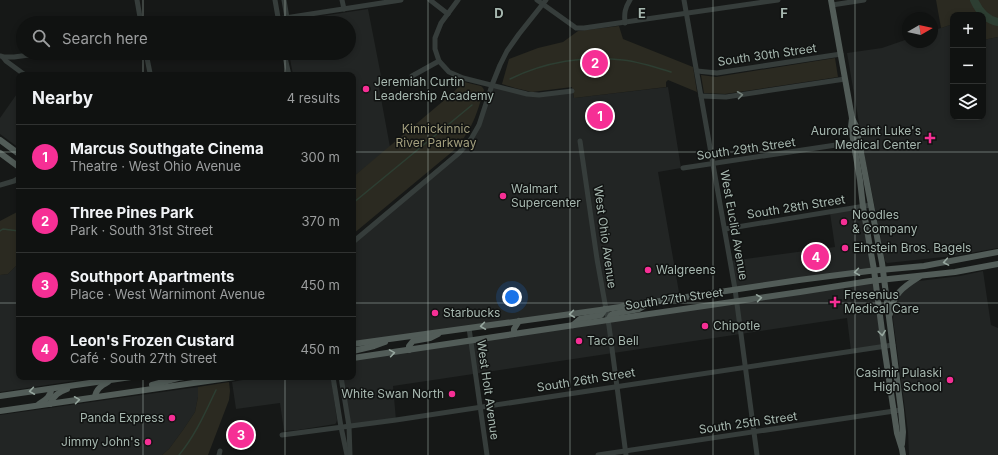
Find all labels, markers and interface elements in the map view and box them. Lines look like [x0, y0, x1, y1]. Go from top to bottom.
text: D [494, 5, 504, 21]
text: E [638, 5, 646, 21]
text: F [780, 5, 788, 21]
north arrow [902, 12, 938, 48]
map controls [950, 12, 986, 120]
button: + [950, 12, 986, 48]
search box [16, 16, 356, 60]
icon: search [30, 27, 52, 49]
text: Search here [62, 29, 148, 48]
street label: South 30th Street [716, 40, 817, 69]
pin: 2 [582, 48, 608, 78]
button: − [950, 48, 986, 84]
place label: Jeremiah Curtin Leadership Academy [374, 74, 494, 103]
marker: Jeremiah Curtin Leadership Academy [361, 84, 371, 94]
button: layers [950, 84, 986, 120]
text: Nearby [32, 88, 93, 108]
text: 4 results [287, 90, 340, 106]
one-way arrow [737, 91, 743, 100]
pin: 1 [587, 101, 613, 131]
park label: Kinnickinnic River Parkway [396, 121, 477, 150]
place label: Aurora Saint Luke's Medical Center [811, 123, 921, 152]
marker: Aurora Saint Luke's Medical Center [924, 132, 936, 144]
street label: South 29th Street [696, 134, 796, 163]
text: Marcus Southgate Cinema [70, 139, 264, 158]
text: 1 [42, 149, 48, 165]
text: 300 m [301, 149, 340, 165]
text: Theatre · West Ohio Avenue [70, 158, 241, 174]
street label: West Euclid Avenue [717, 169, 752, 281]
place label: Walmart Supercenter [511, 181, 581, 210]
street label: West Ohio Avenue [591, 185, 620, 289]
marker: Walmart Supercenter [498, 191, 508, 201]
street label: South 28th Street [746, 191, 846, 222]
text: Three Pines Park [70, 203, 194, 222]
place label: Noodles & Company [852, 207, 918, 236]
text: 2 [41, 213, 49, 229]
text: 370 m [302, 213, 340, 229]
marker: Noodles & Company [839, 217, 849, 227]
text: Park · South 31st Street [70, 222, 213, 238]
place label: Einstein Bros. Bagels [853, 240, 971, 255]
pin: 4 [803, 242, 829, 272]
marker: Einstein Bros. Bagels [840, 243, 850, 253]
one-way arrow [943, 257, 949, 266]
place label: Walgreens [656, 262, 716, 277]
marker: Walgreens [643, 265, 653, 275]
text: Southport Apartments [70, 267, 234, 286]
one-way arrow [854, 267, 860, 276]
text: 3 [41, 277, 49, 293]
text: 450 m [300, 277, 340, 293]
street label: South 27th Street [624, 284, 724, 313]
text: Place · West Warnimont Avenue [70, 286, 265, 302]
your location [502, 287, 522, 307]
place label: Fresenius Medical Care [844, 287, 919, 316]
one-way arrow [756, 294, 762, 303]
marker: Fresenius Medical Care [829, 296, 841, 308]
place label: Starbucks [443, 305, 500, 320]
marker: Starbucks [430, 308, 440, 318]
one-way arrow [569, 309, 575, 318]
place label: Chipotle [713, 318, 760, 333]
one-way arrow [480, 321, 486, 330]
marker: Chipotle [700, 321, 710, 331]
one-way arrow [877, 330, 886, 336]
text: Leon's Frozen Custard [70, 331, 234, 350]
place label: Taco Bell [587, 333, 639, 348]
marker: Taco Bell [574, 336, 584, 346]
street label: West Holt Avenue [474, 339, 503, 441]
text: 4 [41, 341, 49, 357]
text: 450 m [300, 341, 340, 357]
one-way arrow [388, 349, 395, 357]
text: Café · South 27th Street [70, 350, 217, 366]
street label: South 26th Street [536, 364, 636, 395]
place label: Casimir Pulaski High School [856, 365, 942, 394]
marker: Casimir Pulaski High School [945, 375, 955, 385]
place label: White Swan North [341, 386, 444, 401]
one-way arrow [29, 387, 36, 396]
marker: White Swan North [447, 389, 457, 399]
one-way arrow [74, 396, 80, 405]
street label: South 25th Street [698, 408, 798, 437]
place label: Panda Express [80, 410, 164, 425]
marker: Panda Express [167, 413, 177, 423]
pin: 3 [228, 420, 254, 450]
place label: Jimmy John's [61, 434, 140, 449]
marker: Jimmy John's [143, 437, 153, 447]

